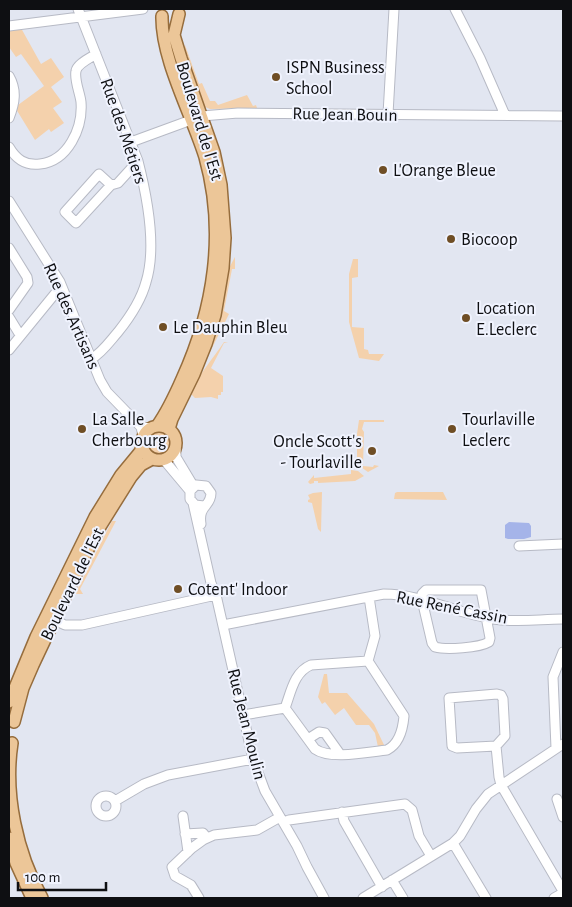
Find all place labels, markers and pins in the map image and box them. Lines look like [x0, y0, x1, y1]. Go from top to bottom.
place label: ISPN Business School [286, 59, 385, 98]
marker: ISPN Business School [270, 71, 282, 83]
place label: L'Orange Bleue [393, 162, 496, 180]
marker: L'Orange Bleue [377, 164, 389, 176]
place label: Biocoop [461, 231, 518, 249]
marker: Biocoop [445, 233, 457, 245]
place label: Location E.Leclerc [476, 300, 537, 339]
marker: Location E.Leclerc [460, 312, 472, 324]
place label: Le Dauphin Bleu [173, 319, 287, 337]
marker: Le Dauphin Bleu [157, 321, 169, 333]
place label: La Salle Cherbourg [92, 411, 167, 450]
place label: Tourlaville Leclerc [462, 411, 535, 450]
marker: La Salle Cherbourg [76, 423, 88, 435]
marker: Tourlaville Leclerc [446, 423, 458, 435]
place label: Oncle Scott's - Tourlaville [273, 433, 362, 472]
marker: Oncle Scott's - Tourlaville [366, 445, 378, 457]
place label: Cotent' Indoor [188, 581, 288, 599]
marker: Cotent' Indoor [172, 583, 184, 595]

